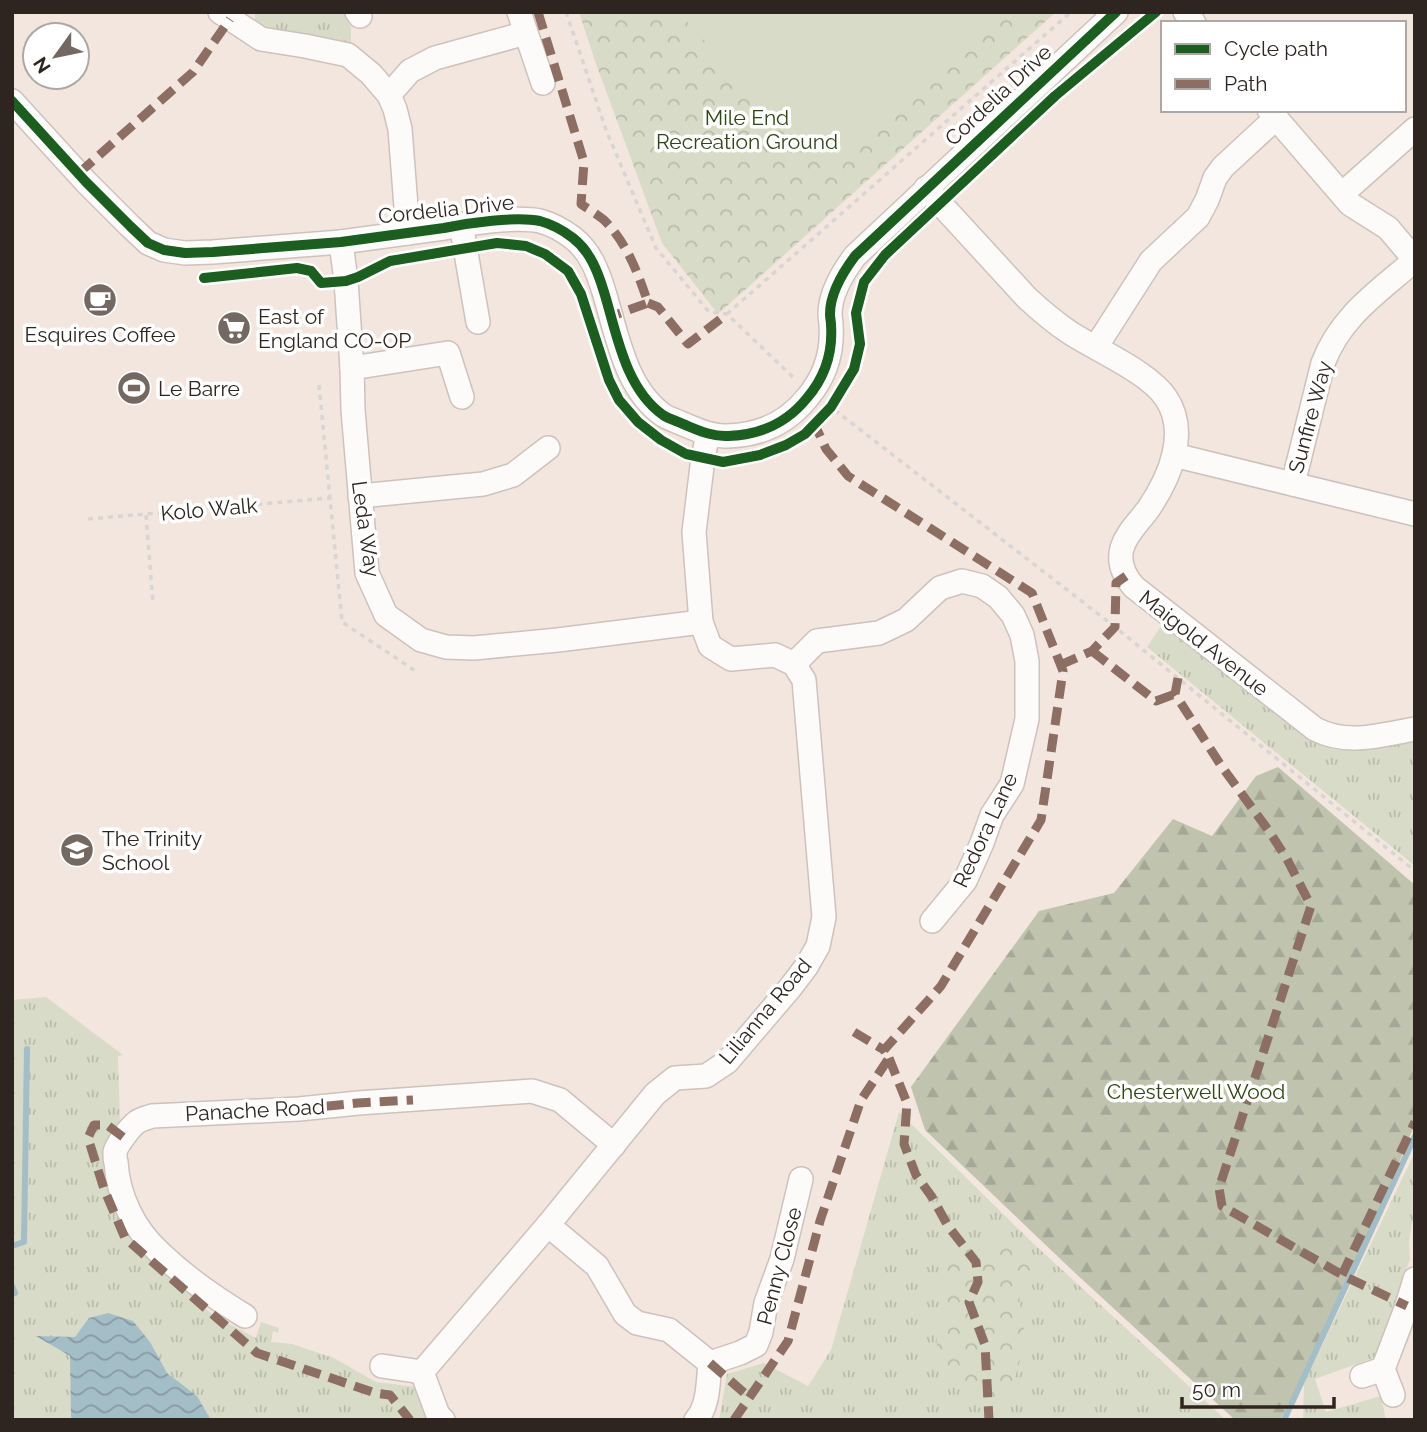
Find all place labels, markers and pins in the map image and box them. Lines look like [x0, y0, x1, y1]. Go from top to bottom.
cafe icon: Esquires Coffee [81, 281, 119, 319]
place label: East of England CO-OP [258, 304, 411, 353]
supermarket icon: East of England CO-OP [215, 309, 253, 347]
place label: Esquires Coffee [24, 322, 176, 347]
sports icon: Le Barre [115, 369, 153, 407]
place label: Le Barre [158, 376, 240, 401]
place label: The Trinity School [102, 826, 202, 875]
school or university icon: The Trinity School [58, 831, 96, 869]

